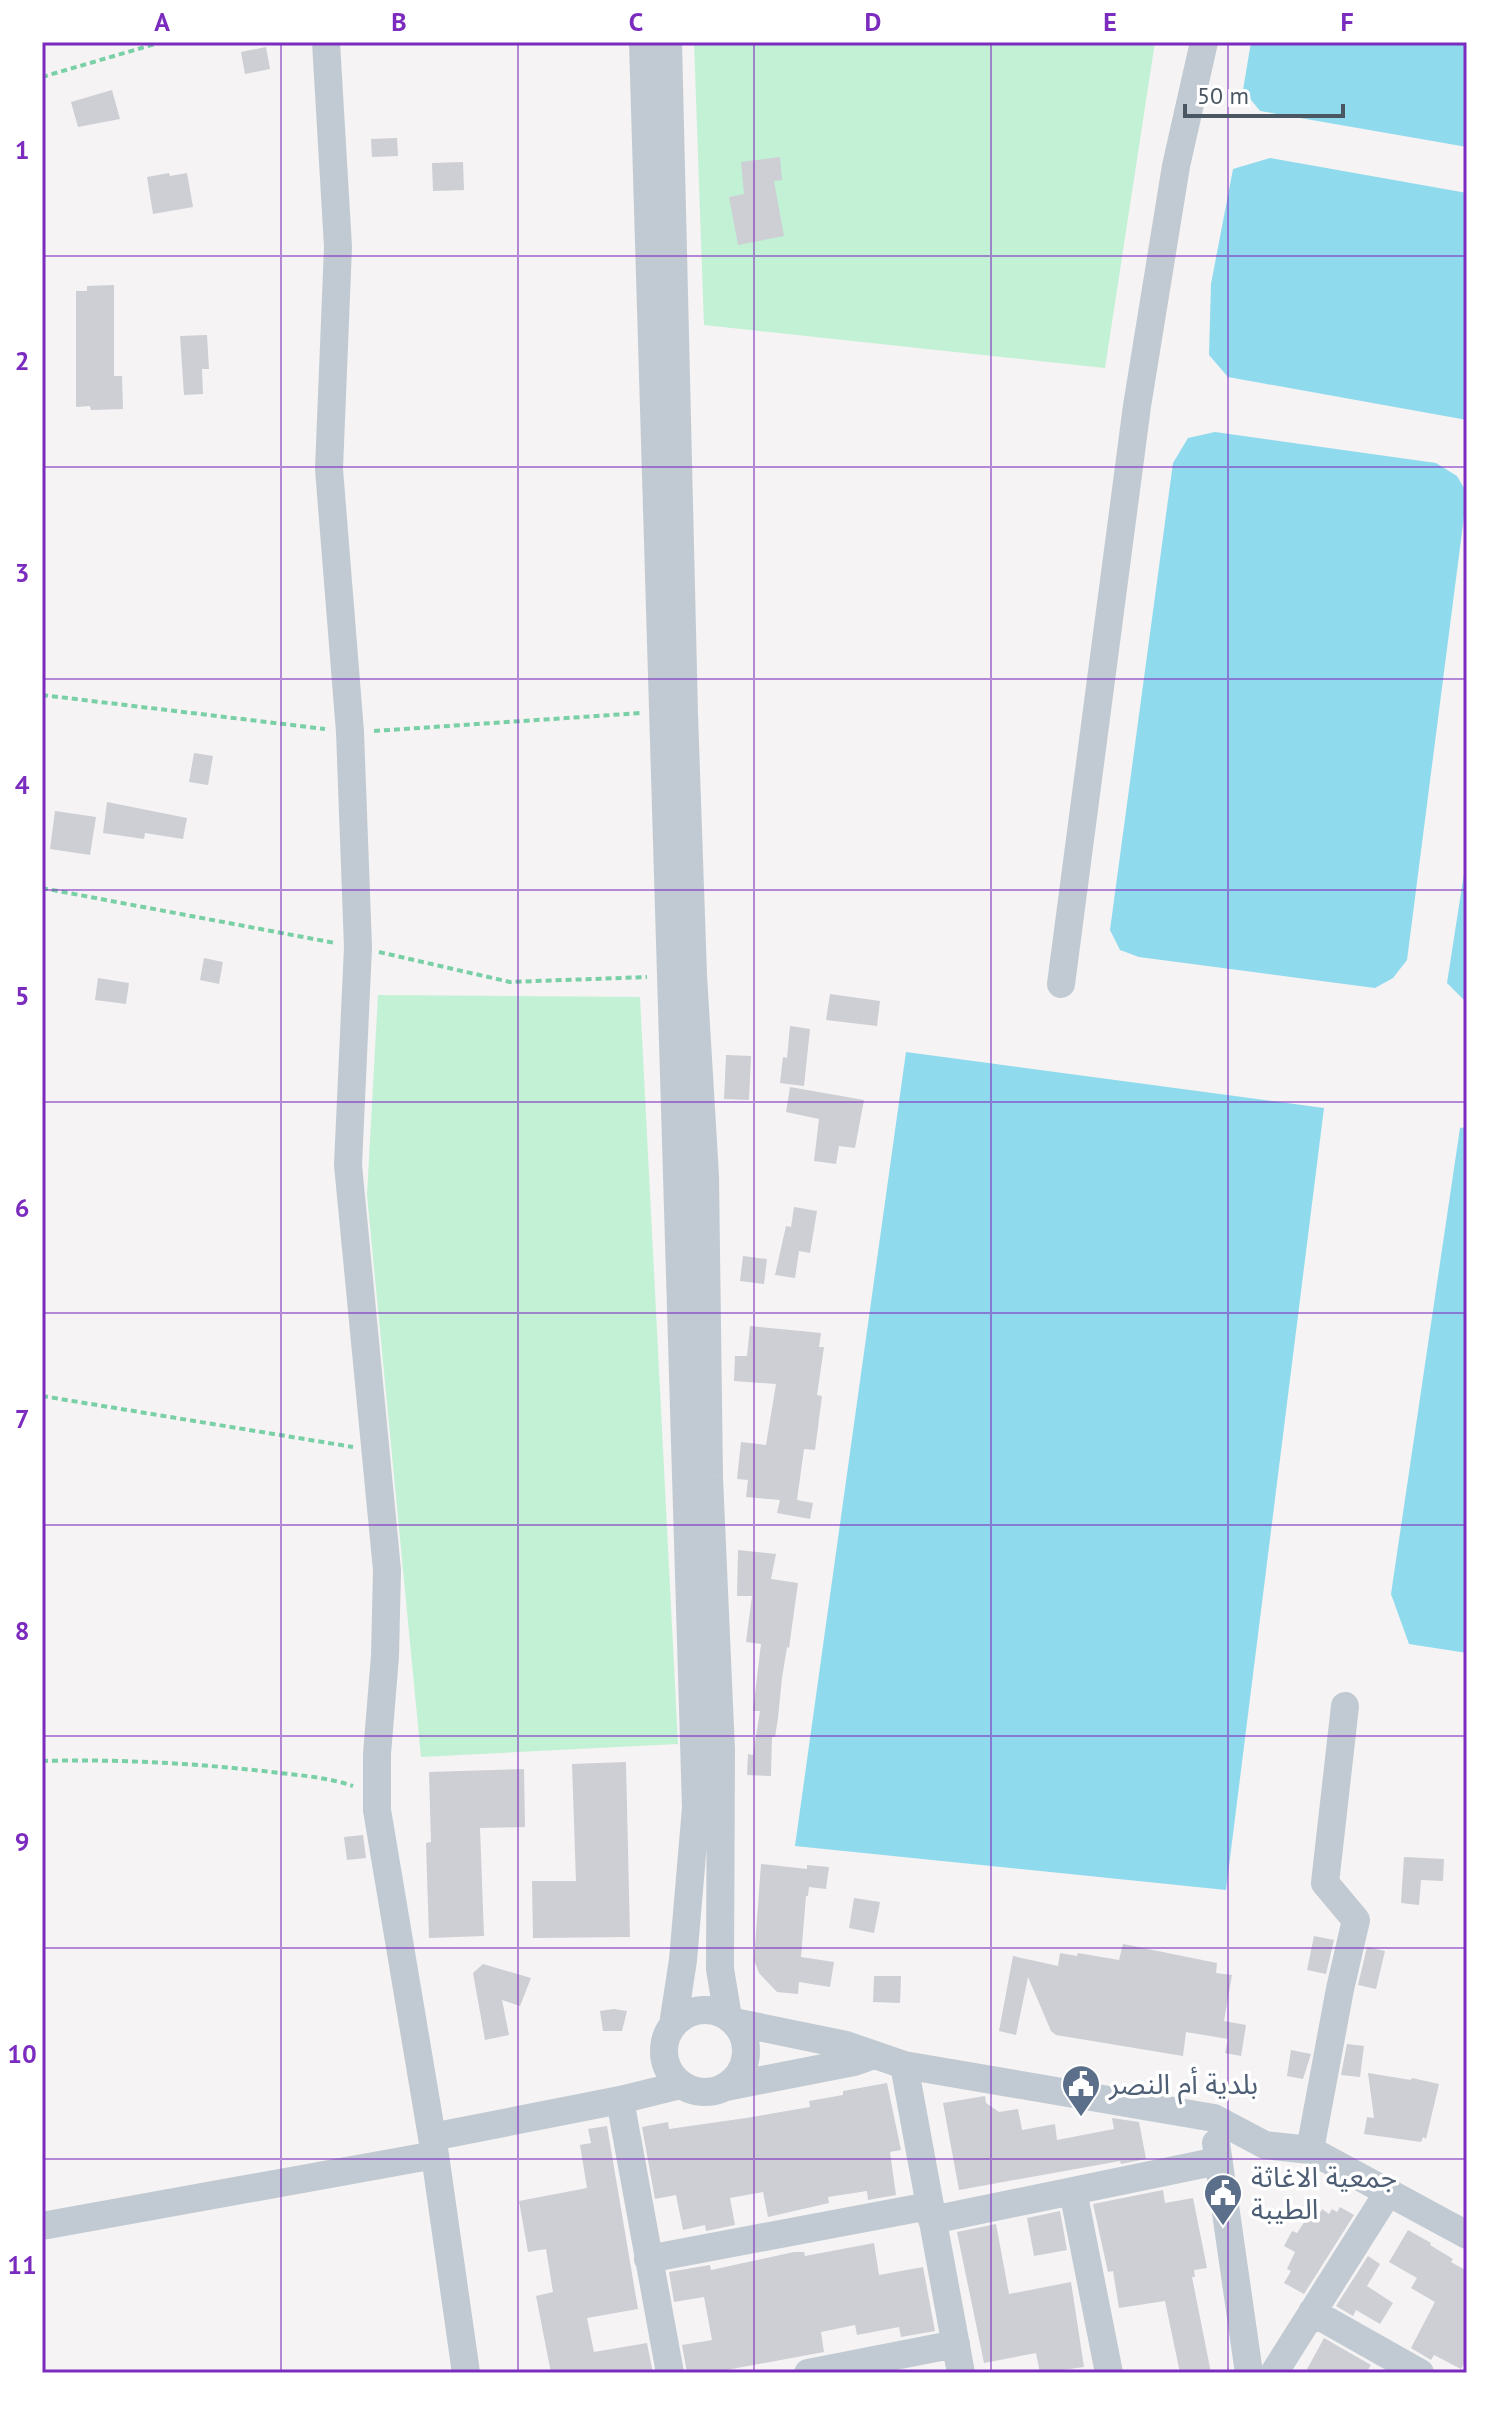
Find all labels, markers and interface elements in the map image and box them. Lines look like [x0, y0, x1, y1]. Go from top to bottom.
text: A [154, 5, 170, 38]
text: B [391, 5, 407, 38]
text: C [629, 5, 643, 38]
text: D [865, 5, 881, 38]
text: E [1103, 5, 1117, 38]
text: F [1340, 5, 1354, 38]
scale bar [1185, 68, 1343, 118]
text: 50 m [1197, 80, 1249, 111]
text: 1 [15, 133, 29, 166]
text: 2 [15, 344, 29, 377]
text: 3 [15, 556, 29, 589]
text: 4 [15, 768, 30, 801]
text: 5 [15, 979, 29, 1012]
text: 6 [15, 1191, 29, 1224]
text: 7 [15, 1402, 29, 1435]
text: 8 [15, 1614, 29, 1647]
text: 9 [15, 1825, 29, 1858]
text: 10 [7, 2037, 37, 2070]
public building icon: بلدية أم النصر [1060, 2063, 1102, 2118]
place label: بلدية أم النصر [1108, 2065, 1258, 2105]
place label: جمعية الاغاثة الطيبة [1251, 2158, 1397, 2227]
public building icon: جمعية الاغاثة الطيبة [1202, 2172, 1244, 2227]
text: 11 [7, 2248, 37, 2281]

